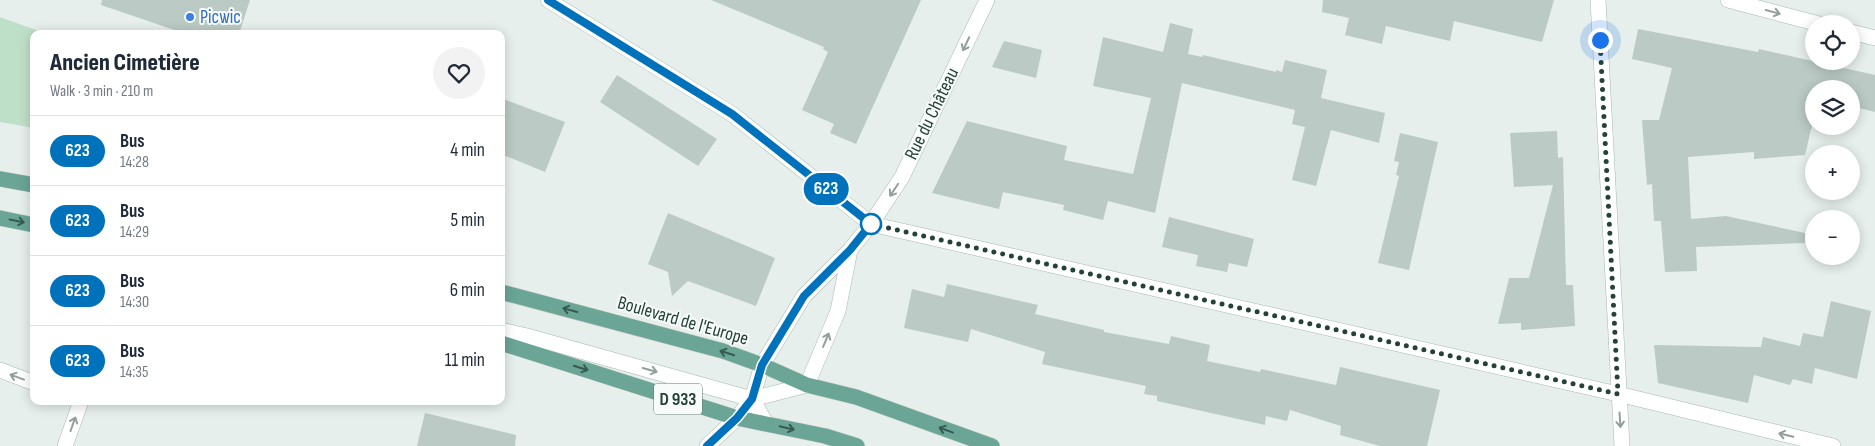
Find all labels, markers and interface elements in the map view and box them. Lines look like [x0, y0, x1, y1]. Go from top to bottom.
place label: Picwic [200, 6, 241, 29]
one-way arrow [1765, 8, 1781, 17]
marker: Picwic [184, 11, 196, 23]
map controls [1805, 15, 1860, 265]
button: locate [1805, 15, 1860, 70]
your location [1588, 28, 1613, 53]
one-way arrow [961, 36, 970, 51]
button: heart [433, 47, 485, 99]
text: Ancien Cimetière [50, 48, 200, 77]
street label: Rue du Château [900, 64, 964, 164]
button: layers [1805, 80, 1860, 135]
text: Walk · 3 min · 210 m [50, 82, 153, 101]
text: Bus [120, 130, 145, 153]
text: 4 min [450, 139, 485, 162]
text: 623 [65, 140, 90, 161]
button: + [1805, 145, 1860, 200]
text: 14:28 [120, 153, 149, 172]
line badge: 623 [797, 173, 855, 205]
text: 623 [814, 178, 838, 199]
one-way arrow [889, 182, 899, 196]
text: Bus [120, 200, 145, 223]
text: 5 min [450, 209, 485, 232]
text: 623 [65, 210, 90, 231]
button: − [1805, 210, 1860, 265]
unlabelled marker [860, 213, 882, 235]
one-way arrow [8, 217, 24, 227]
text: 14:29 [120, 223, 149, 242]
text: Bus [120, 270, 145, 293]
text: 6 min [450, 279, 485, 302]
text: 623 [65, 280, 90, 301]
street label: Boulevard de l'Europe [615, 291, 751, 351]
text: 14:30 [120, 293, 149, 312]
one-way arrow [563, 305, 579, 315]
one-way arrow [822, 333, 831, 348]
text: Bus [120, 340, 145, 363]
one-way arrow [719, 347, 735, 357]
text: 11 min [445, 349, 485, 372]
text: 623 [65, 350, 90, 371]
text: 14:35 [120, 363, 148, 382]
one-way arrow [573, 364, 589, 374]
one-way arrow [641, 366, 657, 376]
one-way arrow [10, 372, 25, 381]
road number: D 933 [654, 384, 702, 414]
one-way arrow [1615, 412, 1624, 428]
one-way arrow [69, 416, 78, 432]
one-way arrow [779, 424, 795, 433]
one-way arrow [939, 425, 954, 434]
one-way arrow [1778, 430, 1794, 439]

